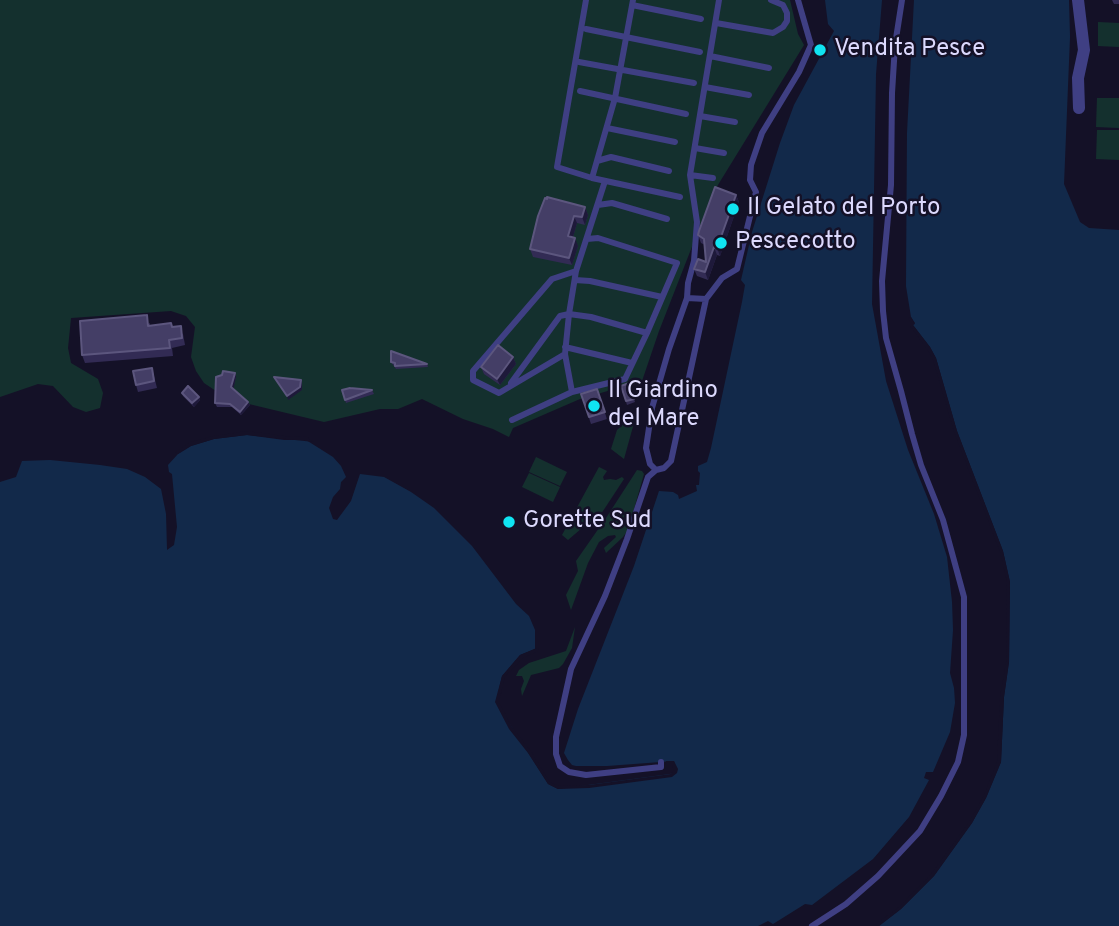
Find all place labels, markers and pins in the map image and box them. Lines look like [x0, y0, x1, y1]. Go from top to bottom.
place label: Vendita Pesce [834, 36, 985, 64]
marker: Vendita Pesce [812, 42, 828, 58]
place label: Il Gelato del Porto [747, 195, 940, 223]
marker: Il Gelato del Porto [725, 201, 741, 217]
place label: Pescecotto [735, 229, 856, 257]
marker: Pescecotto [713, 235, 729, 251]
place label: Il Giardino del Mare [608, 378, 718, 434]
marker: Il Giardino del Mare [586, 398, 602, 414]
place label: Gorette Sud [523, 508, 652, 536]
marker: Gorette Sud [501, 514, 517, 530]

